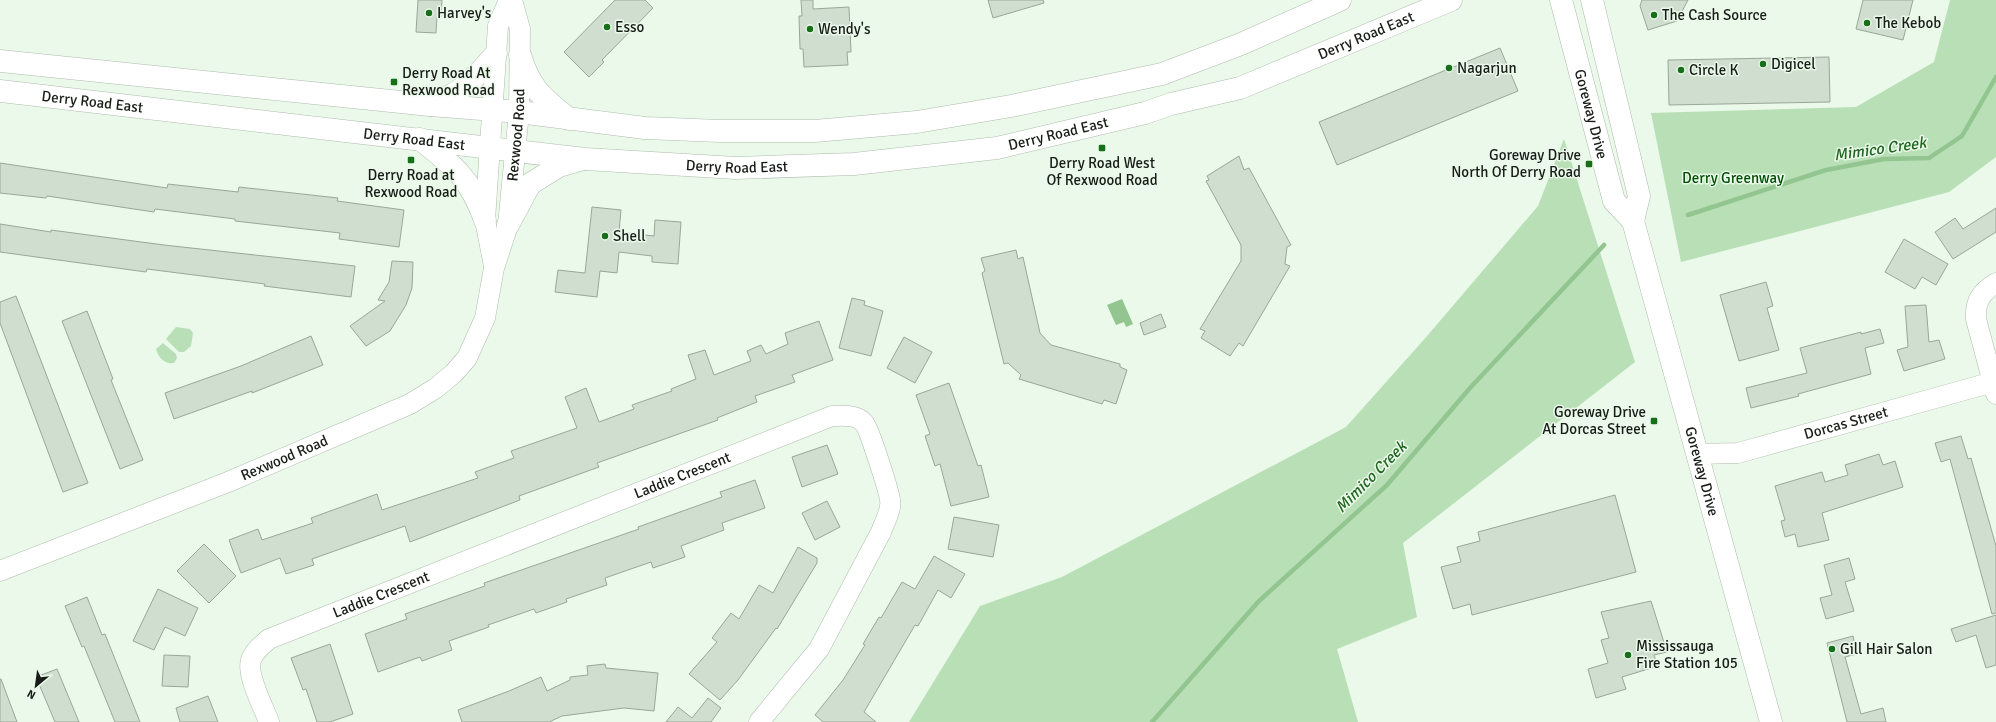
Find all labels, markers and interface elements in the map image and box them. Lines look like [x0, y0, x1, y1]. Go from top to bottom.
place label: Harvey's [437, 4, 492, 22]
place label: The Cash Source [1662, 6, 1767, 24]
marker: Harvey's [424, 8, 434, 18]
street label: Derry Road East [1315, 8, 1417, 63]
marker: The Cash Source [1649, 10, 1659, 20]
place label: The Kebob [1875, 14, 1941, 32]
place label: Esso [615, 18, 645, 36]
marker: The Kebob [1862, 18, 1872, 28]
place label: Wendy's [818, 20, 871, 38]
marker: Esso [602, 22, 612, 32]
marker: Wendy's [805, 24, 815, 34]
place label: Digicel [1771, 55, 1816, 73]
place label: Nagarjun [1457, 59, 1517, 77]
marker: Digicel [1758, 59, 1768, 69]
place label: Circle K [1689, 61, 1738, 79]
marker: Nagarjun [1444, 63, 1454, 73]
place label: Derry Road At Rexwood Road [402, 64, 495, 99]
marker: Circle K [1676, 65, 1686, 75]
street label: Goreway Drive [1571, 67, 1612, 161]
marker: Derry Road At Rexwood Road [389, 77, 399, 87]
street label: Derry Road East [41, 87, 144, 117]
street label: Rexwood Road [503, 88, 528, 182]
street label: Derry Road East [1006, 113, 1110, 154]
street label: Derry Road East [362, 124, 466, 154]
water label: Mimico Creek [1833, 132, 1929, 165]
marker: Derry Road West Of Rexwood Road [1097, 143, 1107, 153]
place label: Goreway Drive North Of Derry Road [1451, 146, 1581, 181]
place label: Derry Road West Of Rexwood Road [1046, 154, 1158, 189]
marker: Derry Road at Rexwood Road [406, 155, 416, 165]
street label: Derry Road East [685, 156, 788, 177]
marker: Goreway Drive North Of Derry Road [1584, 159, 1594, 169]
place label: Derry Road at Rexwood Road [365, 166, 458, 201]
park label: Derry Greenway [1682, 169, 1784, 187]
place label: Shell [613, 227, 646, 245]
marker: Shell [600, 231, 610, 241]
place label: Goreway Drive At Dorcas Street [1542, 403, 1646, 438]
street label: Dorcas Street [1802, 403, 1890, 443]
marker: Goreway Drive At Dorcas Street [1649, 416, 1659, 426]
street label: Goreway Drive [1681, 424, 1723, 518]
street label: Rexwood Road [238, 431, 331, 484]
water label: Mimico Creek [1331, 436, 1412, 517]
street label: Laddie Crescent [631, 448, 733, 503]
street label: Laddie Crescent [330, 567, 432, 622]
place label: Mississauga Fire Station 105 [1636, 637, 1738, 672]
place label: Gill Hair Salon [1840, 640, 1932, 658]
marker: Gill Hair Salon [1827, 644, 1837, 654]
marker: Mississauga Fire Station 105 [1623, 650, 1633, 660]
north arrow [16, 666, 56, 706]
text: N [25, 687, 38, 702]

